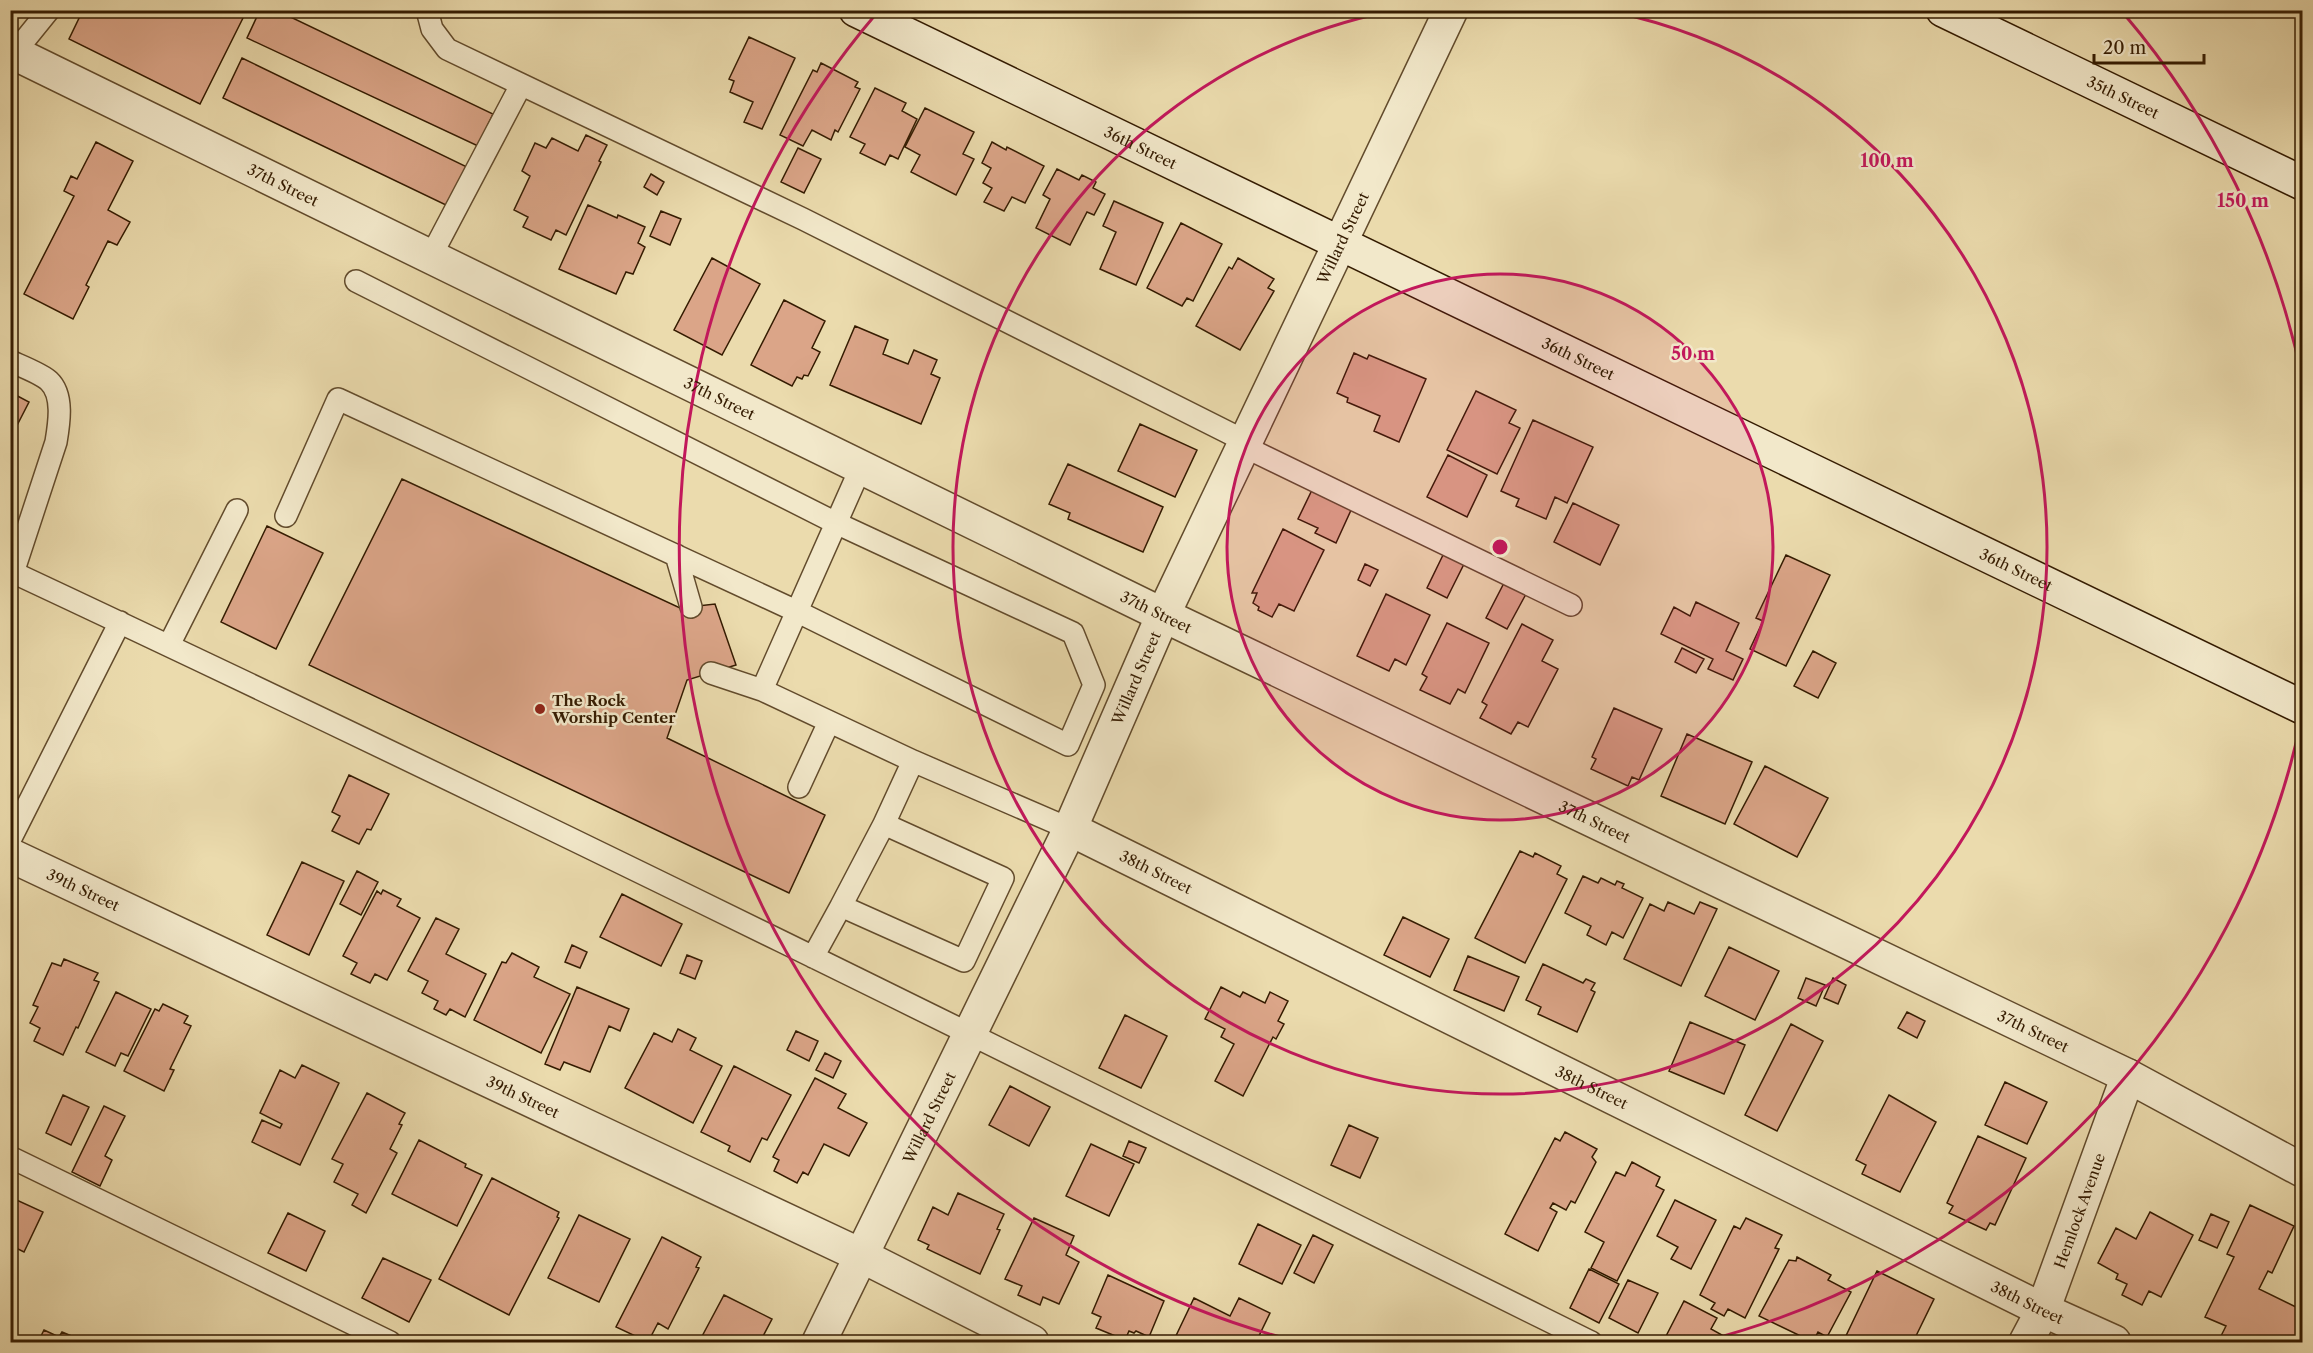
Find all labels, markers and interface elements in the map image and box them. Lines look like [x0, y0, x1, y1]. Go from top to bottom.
scale bar [2094, 27, 2204, 65]
text: 20 m [2103, 37, 2147, 59]
street label: 35th Street [2084, 71, 2163, 123]
street label: 36th Street [1101, 122, 1181, 173]
text: 100 m [1860, 150, 1914, 172]
street label: 37th Street [244, 159, 322, 210]
street label: Willard Street [1312, 188, 1373, 288]
text: 150 m [2217, 190, 2269, 212]
street label: 36th Street [1539, 333, 1618, 384]
text: 50 m [1671, 343, 1715, 365]
street label: 37th Street [681, 373, 759, 424]
centre of rings [1490, 537, 1510, 557]
street label: 36th Street [1977, 544, 2056, 595]
street label: 37th Street [1117, 586, 1196, 637]
street label: Willard Street [1107, 628, 1165, 728]
place label: The Rock Worship Center [551, 691, 676, 727]
marker: The Rock Worship Center [533, 702, 547, 716]
street label: 37th Street [1556, 796, 1634, 847]
street label: 38th Street [1117, 846, 1196, 898]
street label: 39th Street [44, 864, 123, 915]
street label: 37th Street [1994, 1006, 2073, 1056]
street label: 38th Street [1552, 1061, 1632, 1113]
street label: Willard Street [898, 1068, 960, 1167]
street label: 39th Street [484, 1071, 563, 1122]
street label: Hemlock Avenue [2049, 1150, 2109, 1271]
street label: 38th Street [1988, 1276, 2067, 1328]

